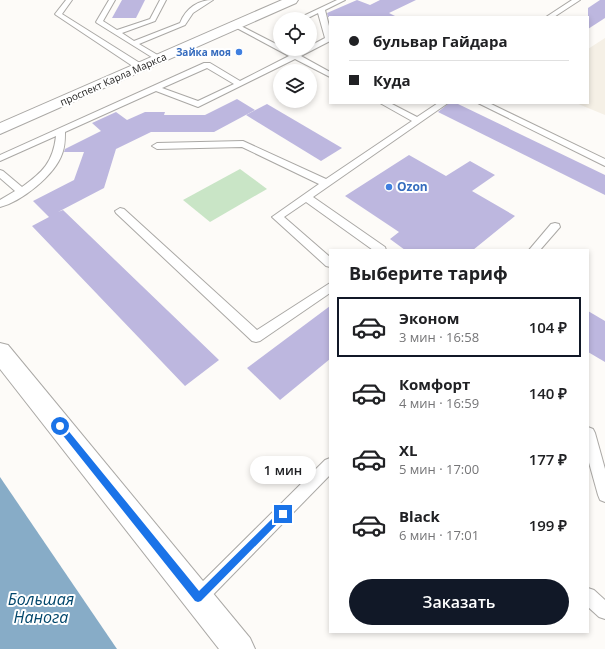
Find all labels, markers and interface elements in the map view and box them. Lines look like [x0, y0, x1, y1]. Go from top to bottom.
map controls [273, 12, 317, 108]
button: locate [273, 12, 317, 56]
text: бульвар Гайдара [373, 31, 507, 51]
place label: Зайка моя [176, 45, 231, 59]
marker: Зайка моя [234, 47, 244, 57]
street label: проспект Карла Маркса [58, 49, 168, 109]
button: layers [273, 64, 317, 108]
text: Куда [373, 70, 411, 90]
place label: Ozon [397, 178, 428, 195]
marker: Ozon [384, 182, 394, 192]
text: Выберите тариф [349, 261, 508, 285]
text: Эконом [399, 308, 459, 328]
icon: car [351, 309, 387, 345]
text: 104 ₽ [529, 317, 567, 337]
text: 3 мин · 16:58 [399, 328, 479, 346]
text: Комфорт [399, 374, 470, 394]
icon: car [351, 375, 387, 411]
text: 140 ₽ [529, 383, 567, 403]
text: 4 мин · 16:59 [399, 394, 479, 412]
route start [51, 417, 69, 435]
text: XL [399, 440, 417, 460]
icon: car [351, 441, 387, 477]
text: 177 ₽ [529, 449, 567, 469]
callout: 1 мин [250, 456, 316, 484]
text: 5 мин · 17:00 [399, 460, 479, 478]
text: 1 мин [264, 461, 302, 479]
route end [274, 505, 292, 523]
text: Black [399, 506, 440, 526]
icon: car [351, 507, 387, 543]
text: 199 ₽ [529, 515, 567, 535]
text: 6 мин · 17:01 [399, 526, 479, 544]
button: Заказать [349, 579, 569, 625]
water label: Большая Нанога [8, 588, 74, 628]

